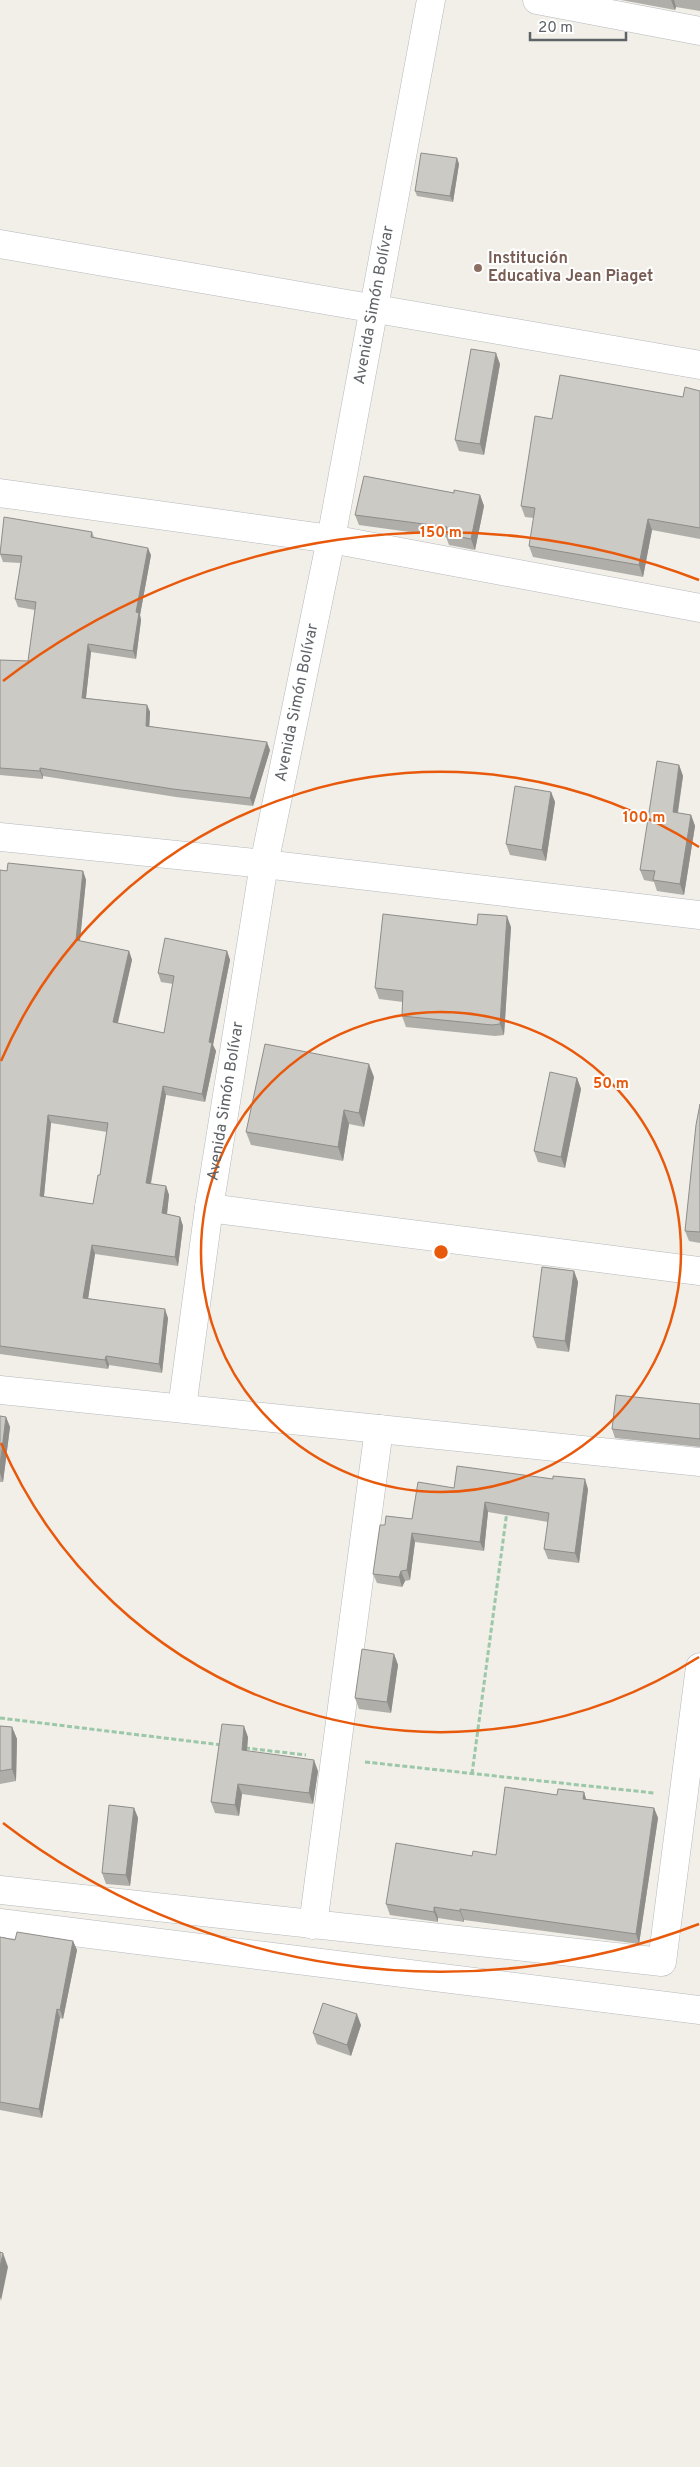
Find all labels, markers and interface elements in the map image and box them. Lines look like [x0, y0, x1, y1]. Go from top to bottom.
scale bar [530, 10, 626, 42]
text: 20 m [538, 19, 573, 38]
street label: Avenida Simón Bolívar [350, 224, 399, 386]
place label: Institución Educativa Jean Piaget [488, 249, 653, 287]
marker: Institución Educativa Jean Piaget [472, 262, 484, 274]
text: 150 m [420, 524, 462, 543]
street label: Avenida Simón Bolívar [271, 622, 323, 783]
text: 100 m [623, 809, 665, 828]
street label: Avenida Simón Bolívar [203, 1020, 249, 1182]
text: 50 m [593, 1075, 629, 1094]
centre of rings [432, 1243, 450, 1261]

